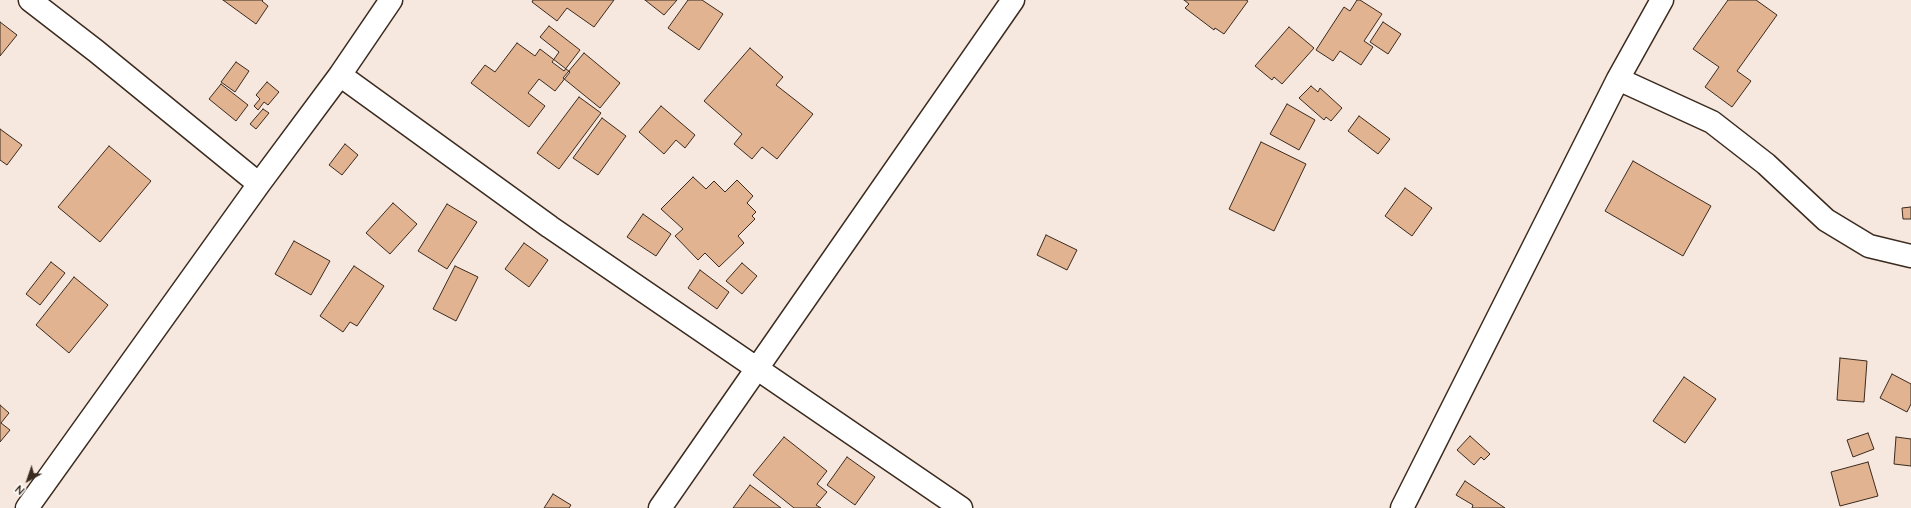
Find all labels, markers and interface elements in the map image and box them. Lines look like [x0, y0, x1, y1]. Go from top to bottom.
north arrow [8, 460, 48, 500]
text: N [12, 482, 27, 498]

